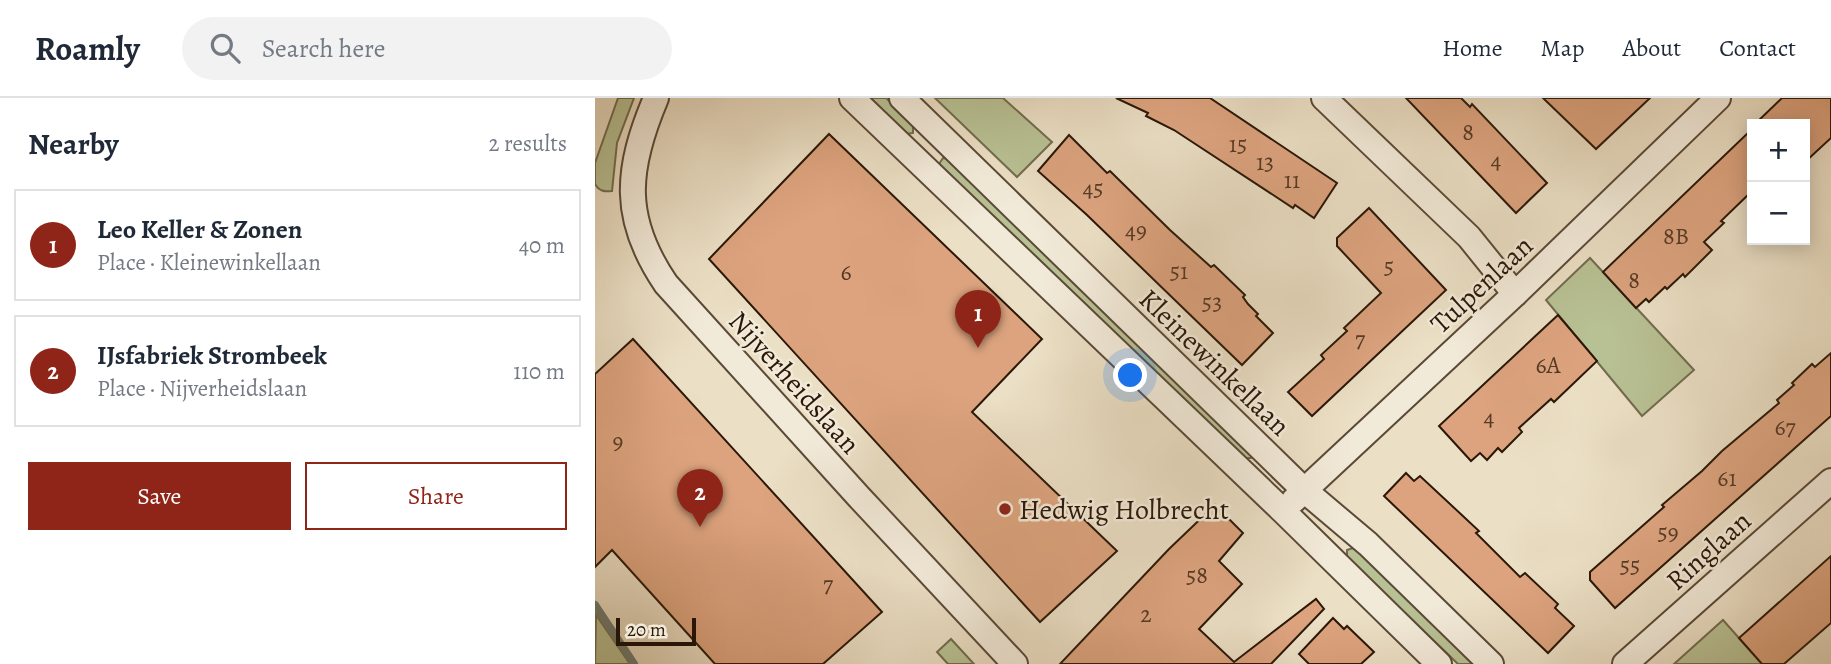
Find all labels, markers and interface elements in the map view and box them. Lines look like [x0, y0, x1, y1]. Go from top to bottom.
search box [182, 17, 672, 80]
text: Roamly [35, 26, 140, 71]
icon: search [206, 29, 244, 67]
text: Search here [262, 31, 385, 66]
text: Home [1442, 32, 1503, 64]
text: Map [1541, 32, 1585, 64]
text: About [1623, 32, 1681, 64]
text: Contact [1719, 32, 1796, 64]
house number: 8 [1462, 116, 1474, 148]
map controls [1747, 119, 1810, 245]
button: + [1747, 119, 1810, 182]
text: Nearby [28, 124, 119, 164]
text: 2 results [489, 128, 567, 159]
house number: 15 [1229, 128, 1247, 160]
house number: 4 [1491, 144, 1502, 176]
house number: 13 [1256, 146, 1274, 178]
house number: 11 [1284, 164, 1300, 196]
house number: 45 [1082, 172, 1104, 204]
button: − [1747, 182, 1810, 245]
text: Leo Keller & Zonen [97, 212, 302, 247]
house number: 49 [1125, 214, 1147, 246]
house number: 8B [1663, 220, 1689, 252]
street label: Tulpenlaan [1422, 227, 1541, 342]
text: 1 [49, 230, 57, 261]
text: 40 m [519, 230, 565, 261]
text: Place · Kleinewinkellaan [97, 247, 321, 278]
house number: 5 [1384, 250, 1394, 282]
house number: 51 [1170, 255, 1188, 287]
house number: 6 [840, 256, 852, 288]
house number: 8 [1628, 264, 1640, 296]
street label: Kleinewinkellaan [1130, 281, 1298, 445]
house number: 53 [1202, 286, 1222, 318]
pin: 1 [955, 290, 1001, 348]
street label: Nijverheidslaan [720, 303, 869, 462]
house number: 7 [1355, 323, 1366, 355]
text: IJsfabriek Strombeek [97, 338, 327, 373]
house number: 6A [1535, 349, 1562, 381]
text: 2 [47, 356, 59, 387]
text: 110 m [513, 356, 565, 387]
your location [1113, 358, 1147, 392]
text: Place · Nijverheidslaan [97, 373, 307, 404]
house number: 4 [1484, 401, 1495, 433]
house number: 67 [1774, 411, 1797, 443]
house number: 9 [613, 425, 623, 457]
button: Save [28, 462, 291, 530]
button: Share [305, 462, 567, 530]
house number: 61 [1717, 462, 1737, 494]
pin: 2 [677, 469, 723, 527]
place label: Hedwig Holbrecht [1019, 491, 1229, 529]
marker: Hedwig Holbrecht [997, 501, 1013, 517]
street label: Ringlaan [1658, 502, 1759, 599]
house number: 59 [1657, 516, 1679, 548]
house number: 55 [1620, 549, 1640, 581]
house number: 58 [1186, 559, 1208, 591]
house number: 7 [823, 568, 834, 600]
house number: 2 [1140, 598, 1152, 630]
scale bar [616, 615, 697, 647]
text: 20 m [627, 617, 666, 643]

